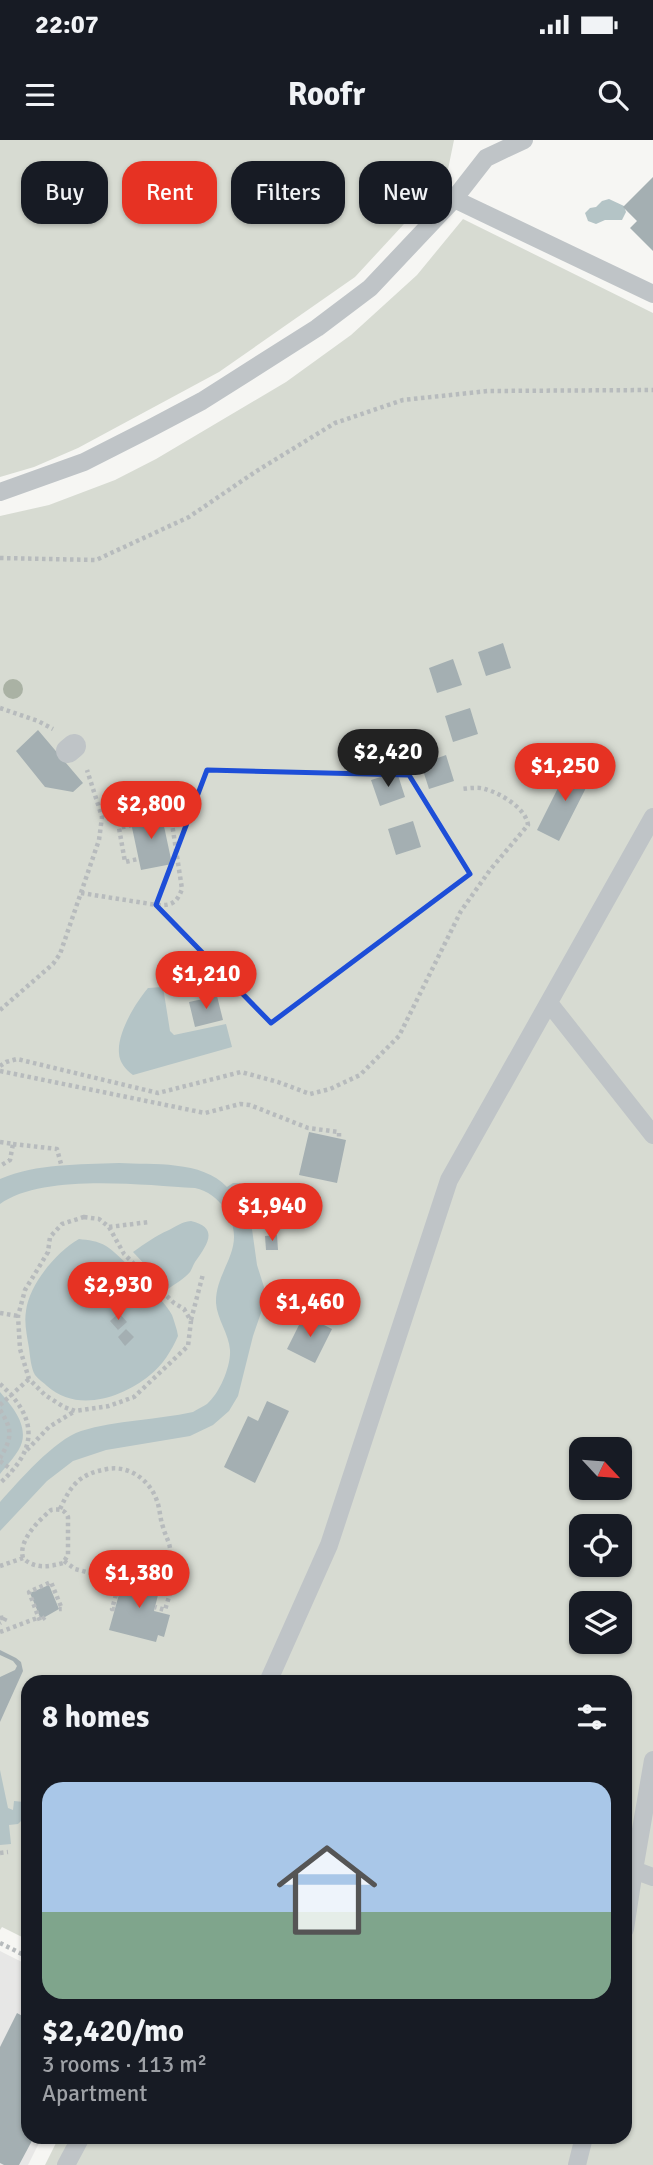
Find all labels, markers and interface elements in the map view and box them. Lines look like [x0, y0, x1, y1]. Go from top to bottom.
text: 22:07 [35, 9, 99, 41]
text: Roofr [288, 75, 365, 114]
icon: menu [21, 76, 59, 114]
icon: search [594, 76, 632, 114]
chip: Buy [21, 161, 108, 224]
chip: Rent [122, 161, 217, 224]
chip: Filters [231, 161, 345, 224]
chip: New [359, 161, 452, 224]
pin: $2,420 [331, 730, 445, 789]
text: $2,420 [354, 737, 422, 766]
pin: $1,250 [508, 744, 622, 803]
text: $1,250 [531, 751, 599, 780]
pin: $2,800 [94, 782, 208, 841]
text: $2,800 [117, 789, 185, 818]
pin: $1,210 [149, 952, 263, 1011]
text: $1,210 [172, 959, 240, 988]
pin: $1,940 [215, 1184, 329, 1243]
text: $1,940 [238, 1191, 306, 1220]
pin: $2,930 [61, 1262, 175, 1322]
text: $2,930 [84, 1270, 152, 1299]
pin: $1,460 [253, 1280, 367, 1339]
text: $1,460 [276, 1287, 344, 1316]
north arrow [569, 1437, 632, 1500]
map controls [569, 1437, 632, 1654]
button: locate [569, 1514, 632, 1577]
pin: $1,380 [82, 1550, 196, 1610]
text: $1,380 [105, 1558, 173, 1587]
button: layers [569, 1591, 632, 1654]
icon: filters [573, 1698, 611, 1736]
text: 8 homes [42, 1699, 149, 1736]
icon: home [264, 1827, 390, 1953]
text: $2,420/mo [42, 2013, 184, 2050]
text: 3 rooms · 113 m² [42, 2050, 207, 2079]
text: Apartment [42, 2079, 147, 2108]

